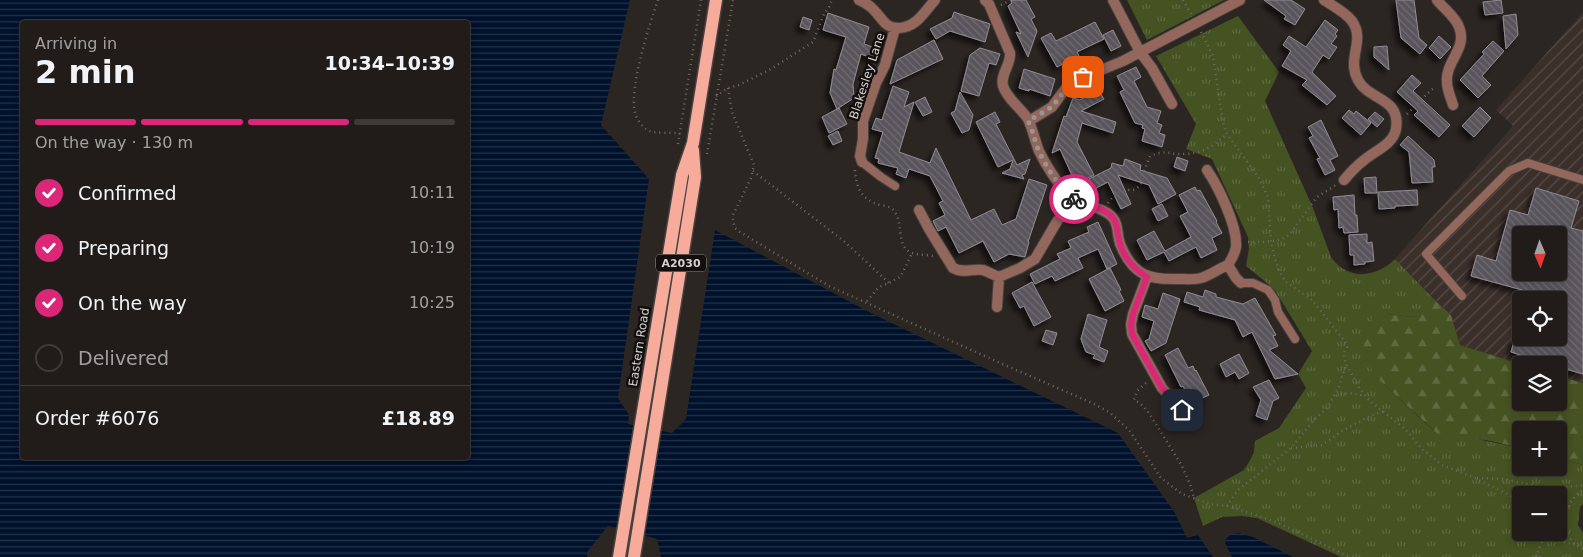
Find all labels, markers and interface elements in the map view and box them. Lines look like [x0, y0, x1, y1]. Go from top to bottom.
street label: Blakesley Lane [846, 31, 888, 121]
text: Arriving in [35, 34, 117, 53]
text: 10:34–10:39 [325, 52, 455, 74]
text: 2 min [35, 53, 136, 91]
pin [1062, 56, 1104, 98]
icon: bag [1069, 63, 1097, 91]
text: On the way · 130 m [35, 133, 193, 152]
courier [1049, 174, 1099, 224]
icon: check [35, 179, 63, 207]
text: Confirmed [78, 182, 177, 204]
text: 10:11 [409, 183, 455, 202]
icon: bike [1060, 185, 1088, 213]
north arrow [1512, 226, 1568, 281]
map controls [1512, 226, 1567, 541]
icon: check [35, 234, 63, 262]
text: Preparing [78, 237, 169, 259]
text: 10:19 [409, 238, 455, 257]
road number: A2030 [656, 254, 706, 272]
icon: check [35, 289, 63, 317]
button: locate [1512, 291, 1567, 346]
text: On the way [78, 292, 187, 314]
text: 10:25 [409, 293, 455, 312]
street label: Eastern Road [626, 307, 652, 387]
text: Delivered [78, 347, 169, 369]
button: layers [1512, 356, 1567, 411]
pin [1161, 389, 1203, 431]
icon: home [1168, 396, 1196, 424]
text: Order #6076 [35, 407, 159, 429]
text: £18.89 [382, 407, 455, 429]
button: + [1512, 421, 1567, 476]
button: − [1512, 486, 1567, 541]

